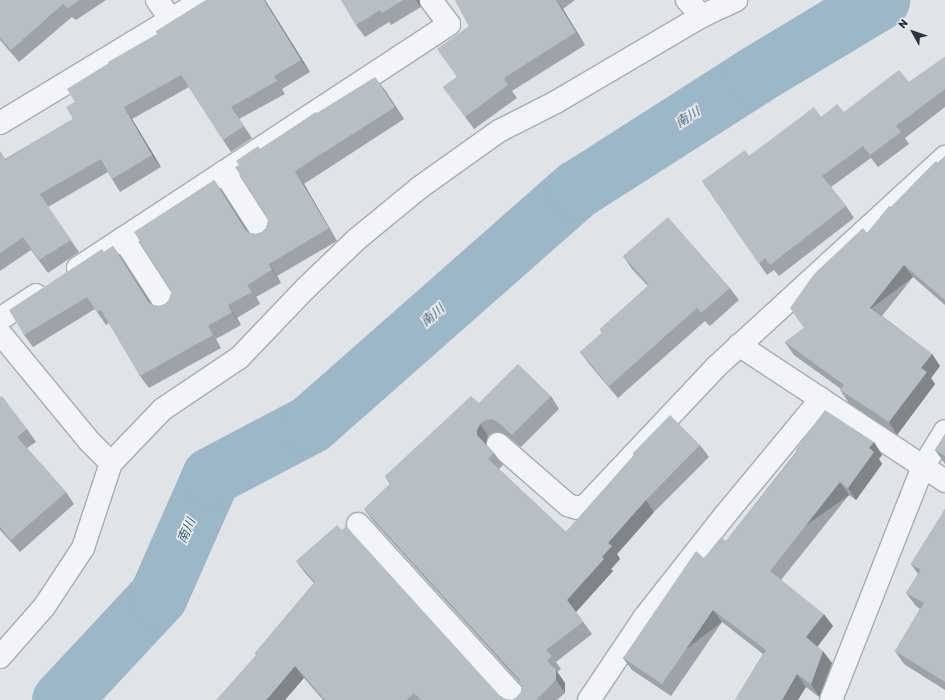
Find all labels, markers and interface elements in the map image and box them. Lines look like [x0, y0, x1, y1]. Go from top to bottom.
north arrow [893, 12, 933, 52]
text: N [896, 17, 911, 31]
water label: 南川 [673, 104, 703, 132]
water label: 南川 [418, 302, 448, 330]
water label: 南川 [175, 516, 199, 546]

